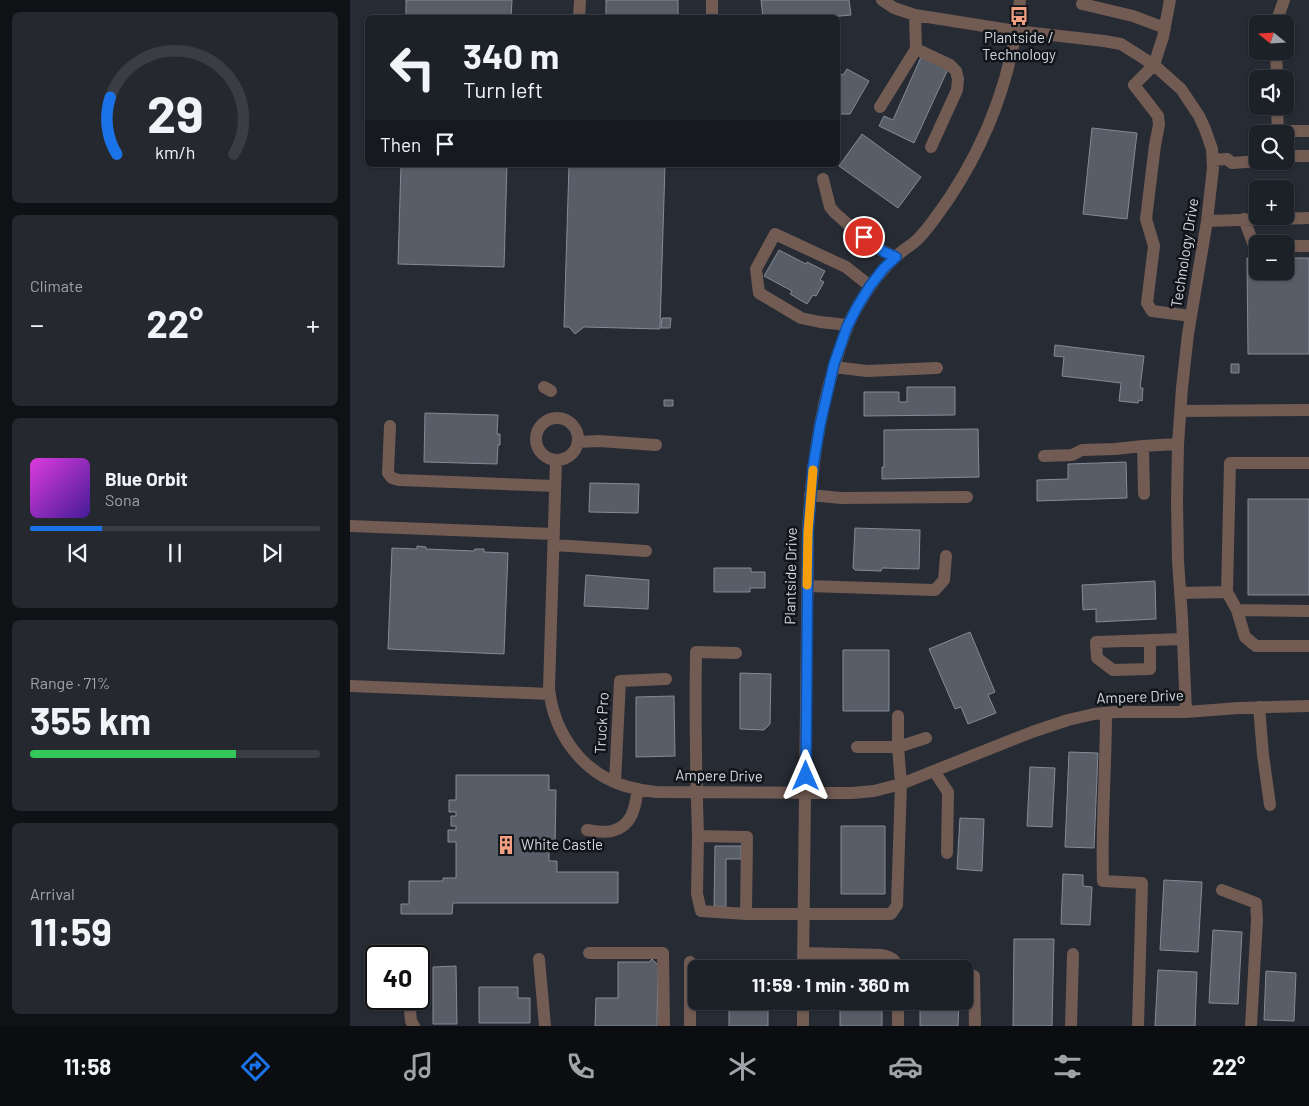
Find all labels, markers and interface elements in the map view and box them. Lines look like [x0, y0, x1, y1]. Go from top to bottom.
bus stop icon: Plantside / Technology [1008, 5, 1030, 27]
north arrow [1249, 15, 1294, 60]
map controls [1249, 15, 1294, 280]
place label: Plantside / Technology [982, 28, 1056, 63]
text: 340 m [463, 34, 559, 76]
icon: left [380, 35, 445, 100]
button: sound [1249, 70, 1294, 115]
text: Turn left [463, 76, 543, 102]
text: 29 [147, 81, 203, 143]
button: search [1249, 125, 1294, 170]
icon: arrive [431, 130, 459, 158]
text: Then [380, 133, 421, 156]
text: km/h [155, 141, 195, 163]
button: + [1249, 180, 1294, 225]
street label: Technology Drive [1166, 197, 1202, 309]
pin [843, 216, 885, 258]
icon: arrive [850, 223, 878, 251]
button: − [1249, 235, 1294, 280]
text: Climate [30, 276, 83, 295]
text: 22° [147, 300, 203, 346]
text: − [30, 307, 44, 341]
text: + [306, 307, 320, 341]
text: Blue Orbit [105, 467, 188, 490]
text: Sona [105, 490, 140, 509]
street label: Plantside Drive [780, 527, 800, 625]
icon: previous [64, 539, 92, 567]
icon: pause [161, 539, 189, 567]
icon: next [258, 539, 286, 567]
text: Range · 71% [30, 673, 110, 692]
street label: Ampere Drive [1096, 685, 1184, 707]
street label: Truck Pro [590, 692, 612, 754]
text: 355 km [30, 697, 151, 743]
position arrow [779, 749, 831, 801]
street label: Ampere Drive [675, 765, 763, 785]
building icon: White Castle [495, 834, 517, 856]
place label: White Castle [521, 835, 603, 853]
text: Arrival [30, 884, 75, 903]
text: 11:59 [30, 908, 112, 954]
speed limit sign: 40 [365, 945, 430, 1010]
text: 11:59 · 1 min · 360 m [752, 973, 909, 996]
icon: directions [238, 1049, 273, 1084]
icon: music [401, 1049, 436, 1084]
icon: phone [563, 1049, 598, 1084]
icon: climate [725, 1049, 760, 1084]
icon: car [888, 1049, 923, 1084]
icon: filters [1050, 1049, 1085, 1084]
text: 11:58 [64, 1053, 111, 1079]
text: 22° [1212, 1053, 1245, 1079]

